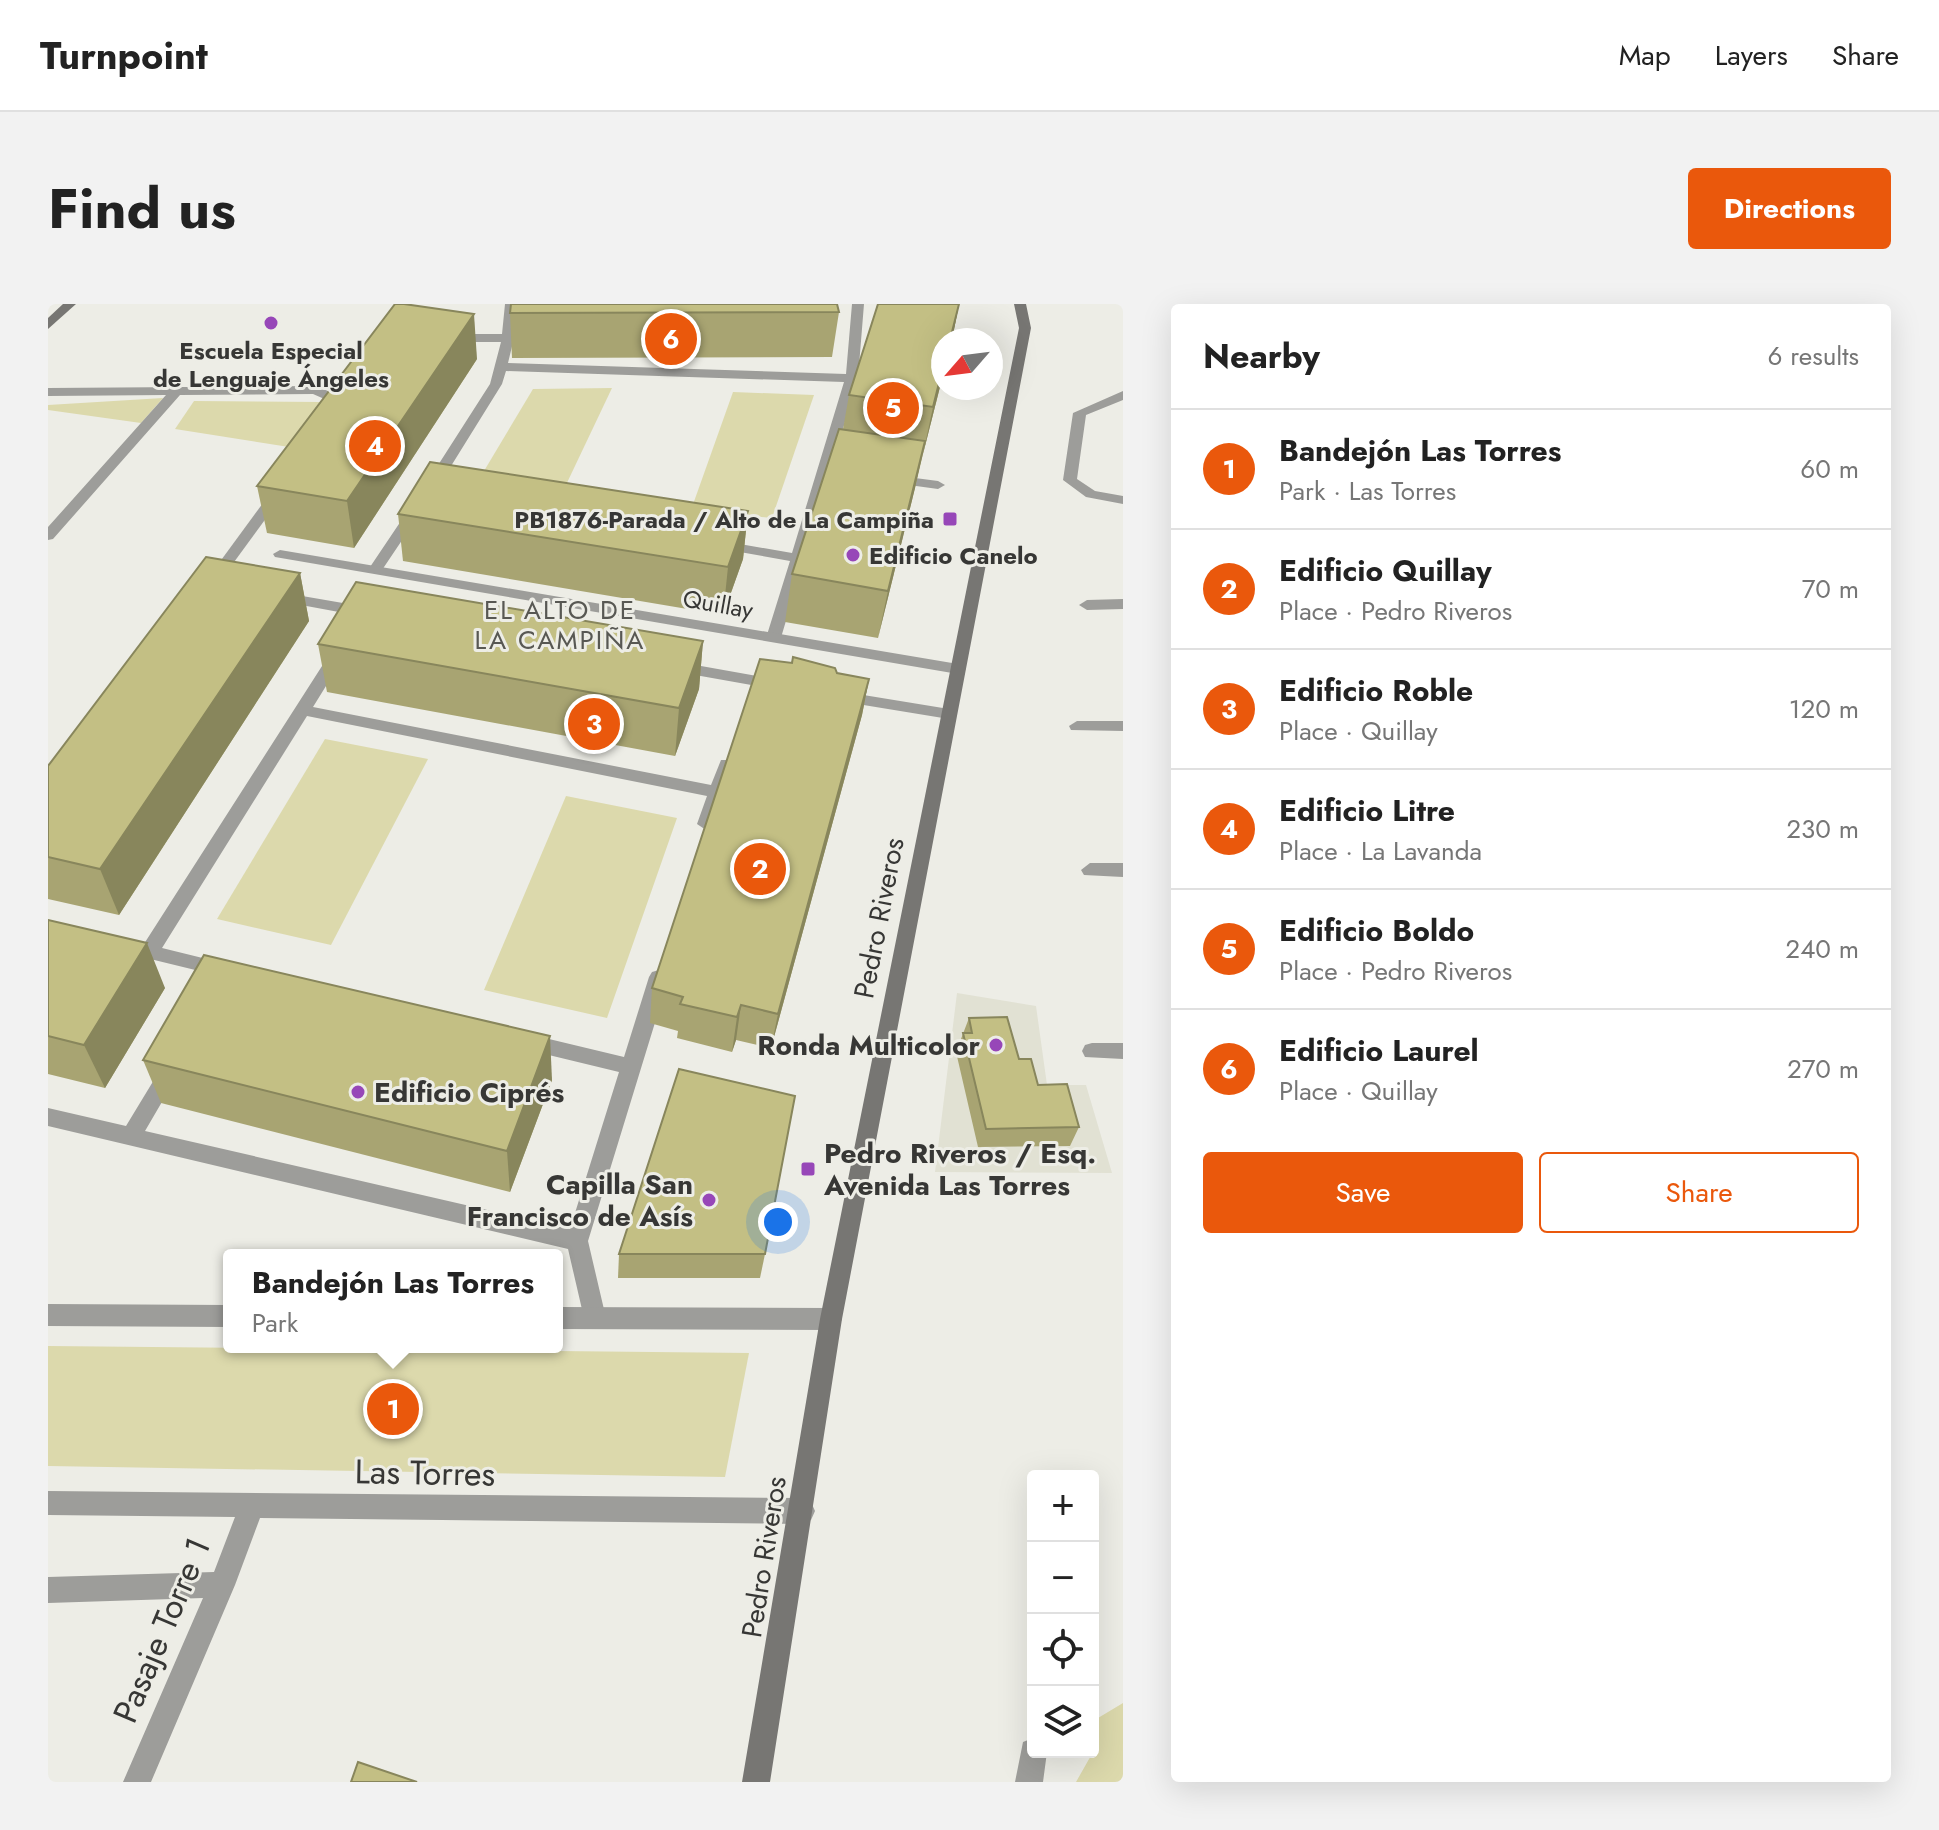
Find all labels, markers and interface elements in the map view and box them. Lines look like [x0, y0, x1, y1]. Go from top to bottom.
text: Turnpoint [40, 28, 208, 83]
text: Map [1619, 35, 1671, 76]
text: Layers [1715, 35, 1788, 76]
text: Share [1832, 35, 1899, 76]
text: Find us [48, 168, 236, 249]
button: Directions [1688, 168, 1891, 249]
pin: 6 [645, 309, 697, 369]
marker: Escuela Especial de Lenguaje Ángeles [262, 314, 280, 332]
north arrow [931, 328, 1003, 400]
text: Nearby [1203, 332, 1320, 381]
place label: Escuela Especial de Lenguaje Ángeles [153, 333, 389, 396]
text: 6 results [1767, 337, 1859, 375]
pin: 5 [867, 378, 919, 438]
pin: 4 [349, 416, 401, 476]
text: Bandejón Las Torres [1279, 429, 1561, 472]
text: 1 [1222, 450, 1236, 488]
text: 60 m [1800, 450, 1859, 488]
text: Park · Las Torres [1279, 472, 1456, 510]
place label: PB1876-Parada / Alto de La Campiña [514, 502, 934, 537]
marker: PB1876-Parada / Alto de La Campiña [941, 510, 959, 528]
place label: Edificio Canelo [869, 538, 1038, 573]
marker: Edificio Canelo [844, 546, 862, 564]
text: Edificio Quillay [1279, 549, 1492, 592]
text: 2 [1220, 570, 1238, 608]
text: 70 m [1802, 570, 1859, 608]
street label: Quillay [680, 581, 756, 627]
district label: EL ALTO DE LA CAMPIÑA [474, 591, 646, 659]
text: Place · Pedro Riveros [1279, 592, 1512, 630]
text: Edificio Roble [1279, 669, 1473, 712]
text: 3 [1221, 690, 1237, 728]
text: 120 m [1789, 690, 1859, 728]
pin: 3 [568, 694, 620, 754]
text: Place · Quillay [1279, 712, 1438, 750]
text: Edificio Litre [1279, 789, 1455, 832]
text: 4 [1220, 810, 1238, 848]
text: 230 m [1786, 810, 1859, 848]
text: Place · La Lavanda [1279, 832, 1482, 870]
street label: Pedro Riveros [843, 834, 915, 1002]
pin: 2 [734, 839, 786, 899]
text: Edificio Boldo [1279, 909, 1474, 952]
text: 5 [1221, 930, 1237, 968]
text: 240 m [1785, 930, 1859, 968]
text: Place · Pedro Riveros [1279, 952, 1512, 990]
place label: Ronda Multicolor [757, 1025, 980, 1066]
text: Edificio Laurel [1279, 1029, 1479, 1072]
marker: Ronda Multicolor [987, 1036, 1005, 1054]
text: 6 [1220, 1050, 1238, 1088]
text: 270 m [1787, 1050, 1859, 1088]
place label: Edificio Ciprés [374, 1072, 564, 1113]
text: Place · Quillay [1279, 1072, 1438, 1110]
marker: Edificio Ciprés [349, 1083, 367, 1101]
place label: Pedro Riveros / Esq. Avenida Las Torres [823, 1133, 1096, 1206]
button: Save [1203, 1152, 1523, 1233]
button: Share [1539, 1152, 1859, 1233]
marker: Pedro Riveros / Esq. Avenida Las Torres [799, 1160, 817, 1178]
place label: Capilla San Francisco de Asís [467, 1164, 693, 1237]
marker: Capilla San Francisco de Asís [700, 1191, 718, 1209]
your location [758, 1202, 798, 1242]
popup [223, 1249, 563, 1353]
text: Bandejón Las Torres [252, 1261, 534, 1304]
text: Park [252, 1304, 298, 1342]
pin: 1 [367, 1379, 419, 1439]
street label: Las Torres [354, 1447, 496, 1499]
map controls [1027, 1470, 1099, 1758]
button: + [1027, 1470, 1099, 1542]
street label: Pedro Riveros [731, 1473, 797, 1641]
street label: Pasaje Torre 1 [101, 1530, 223, 1730]
button: − [1027, 1542, 1099, 1614]
button: locate [1027, 1614, 1099, 1686]
button: layers [1027, 1686, 1099, 1758]

